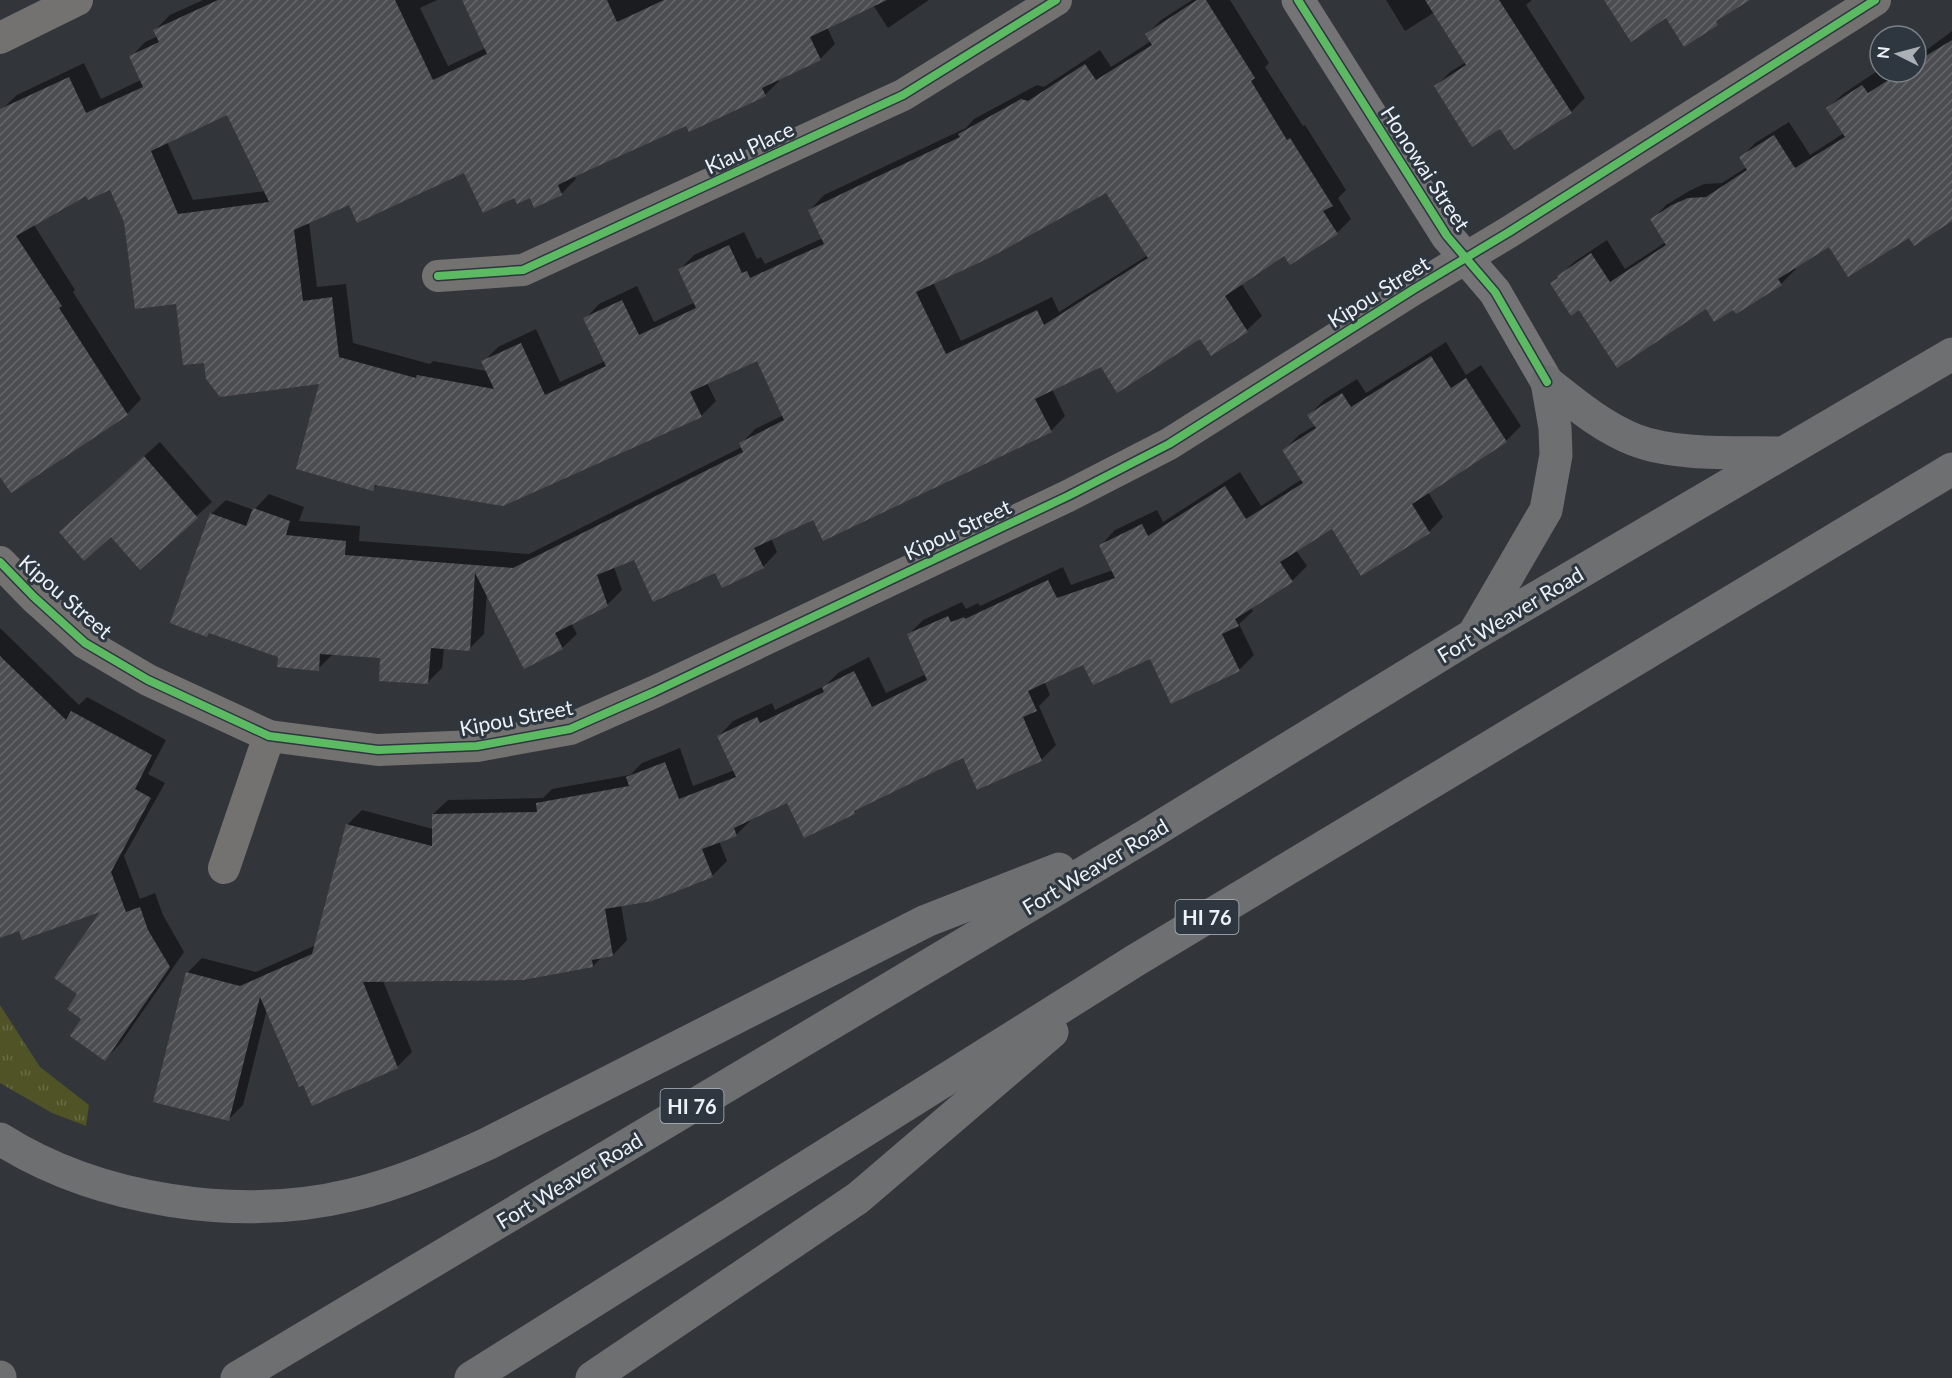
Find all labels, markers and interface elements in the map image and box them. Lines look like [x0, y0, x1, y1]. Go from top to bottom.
north arrow [1868, 24, 1928, 84]
text: N [1872, 45, 1893, 60]
street label: Honowai Street [1376, 101, 1476, 235]
street label: Kiau Place [701, 116, 797, 178]
street label: Kipou Street [1323, 250, 1434, 332]
street label: Kipou Street [900, 493, 1015, 565]
street label: Kipou Street [14, 549, 118, 643]
street label: Fort Weaver Road [1433, 561, 1587, 667]
street label: Kipou Street [457, 694, 575, 740]
street label: Fort Weaver Road [1018, 813, 1172, 919]
road number: HI 76 [1176, 900, 1238, 934]
road number: HI 76 [660, 1089, 724, 1123]
street label: Fort Weaver Road [492, 1127, 646, 1233]

